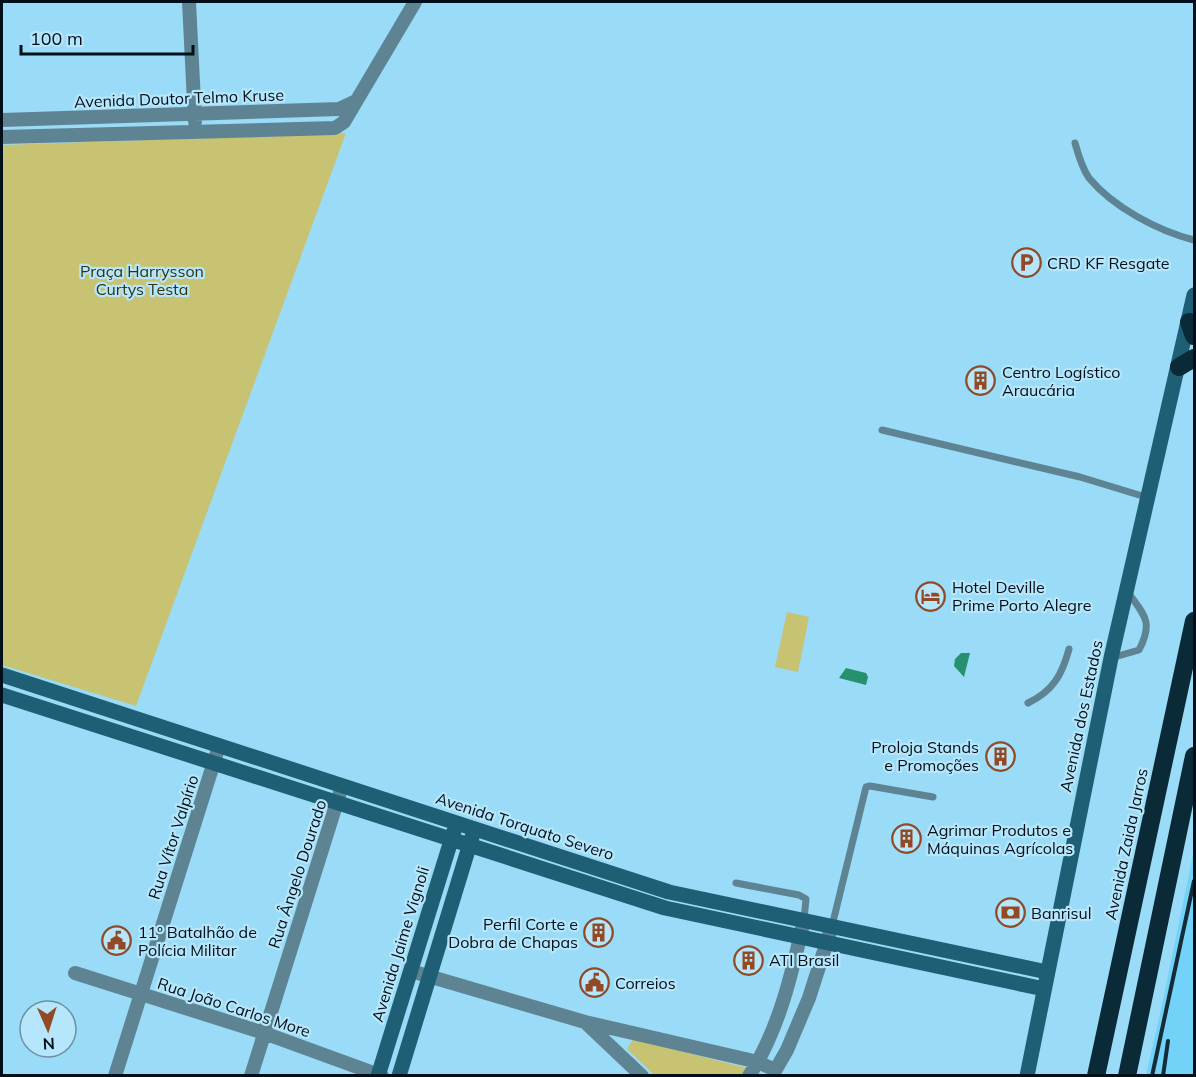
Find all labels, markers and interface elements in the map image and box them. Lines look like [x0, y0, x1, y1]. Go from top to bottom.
scale bar [21, 18, 194, 56]
text: 100 m [30, 27, 83, 50]
street label: Avenida Doutor Telmo Kruse [74, 84, 284, 112]
parking icon: CRD KF Resgate [1010, 247, 1042, 279]
place label: CRD KF Resgate [1047, 253, 1169, 273]
park label: Praça Harrysson Curtys Testa [80, 261, 204, 299]
place label: Centro Logístico Araucária [1002, 362, 1120, 400]
building icon: Centro Logístico Araucária [965, 365, 997, 397]
place label: Hotel Deville Prime Porto Alegre [952, 577, 1091, 615]
hotel icon: Hotel Deville Prime Porto Alegre [915, 580, 947, 612]
street label: Avenida dos Estados [1055, 638, 1107, 794]
place label: Proloja Stands e Promoções [871, 737, 979, 775]
building icon: Proloja Stands e Promoções [984, 740, 1016, 772]
street label: Avenida Zaida Jarros [1100, 766, 1152, 922]
street label: Rua Vítor Valpírio [143, 772, 203, 902]
street label: Avenida Torquato Severo [433, 788, 617, 864]
street label: Rua Ângelo Dourado [264, 797, 330, 951]
place label: Agrimar Produtos e Máquinas Agrícolas [927, 820, 1073, 858]
building icon: Agrimar Produtos e Máquinas Agrícolas [890, 823, 922, 855]
street label: Avenida Jaime Vignoli [367, 864, 433, 1024]
bank icon: Banrisul [994, 897, 1026, 929]
place label: Banrisul [1031, 903, 1091, 923]
place label: Perfil Corte e Dobra de Chapas [448, 914, 578, 952]
building icon: Perfil Corte e Dobra de Chapas [583, 917, 615, 949]
place label: 11º Batalhão de Polícia Militar [138, 922, 257, 960]
public building icon: 11º Batalhão de Polícia Militar [101, 925, 133, 957]
building icon: ATI Brasil [732, 944, 764, 976]
place label: ATI Brasil [769, 950, 839, 970]
public building icon: Correios [578, 967, 610, 999]
street label: Rua João Carlos More [155, 973, 313, 1041]
place label: Correios [615, 973, 676, 993]
north arrow [18, 999, 78, 1059]
text: N [42, 1034, 55, 1054]

